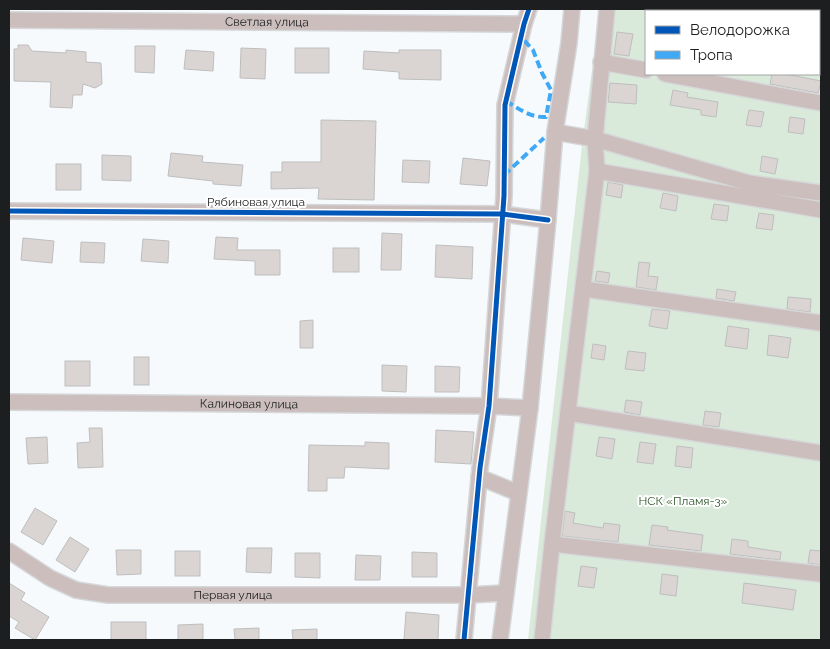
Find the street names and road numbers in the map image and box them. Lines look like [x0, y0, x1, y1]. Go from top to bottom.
street label: Светлая улица [225, 15, 309, 29]
street label: Рябиновая улица [207, 195, 305, 209]
street label: Калиновая улица [200, 397, 298, 411]
street label: Первая улица [193, 588, 272, 602]

